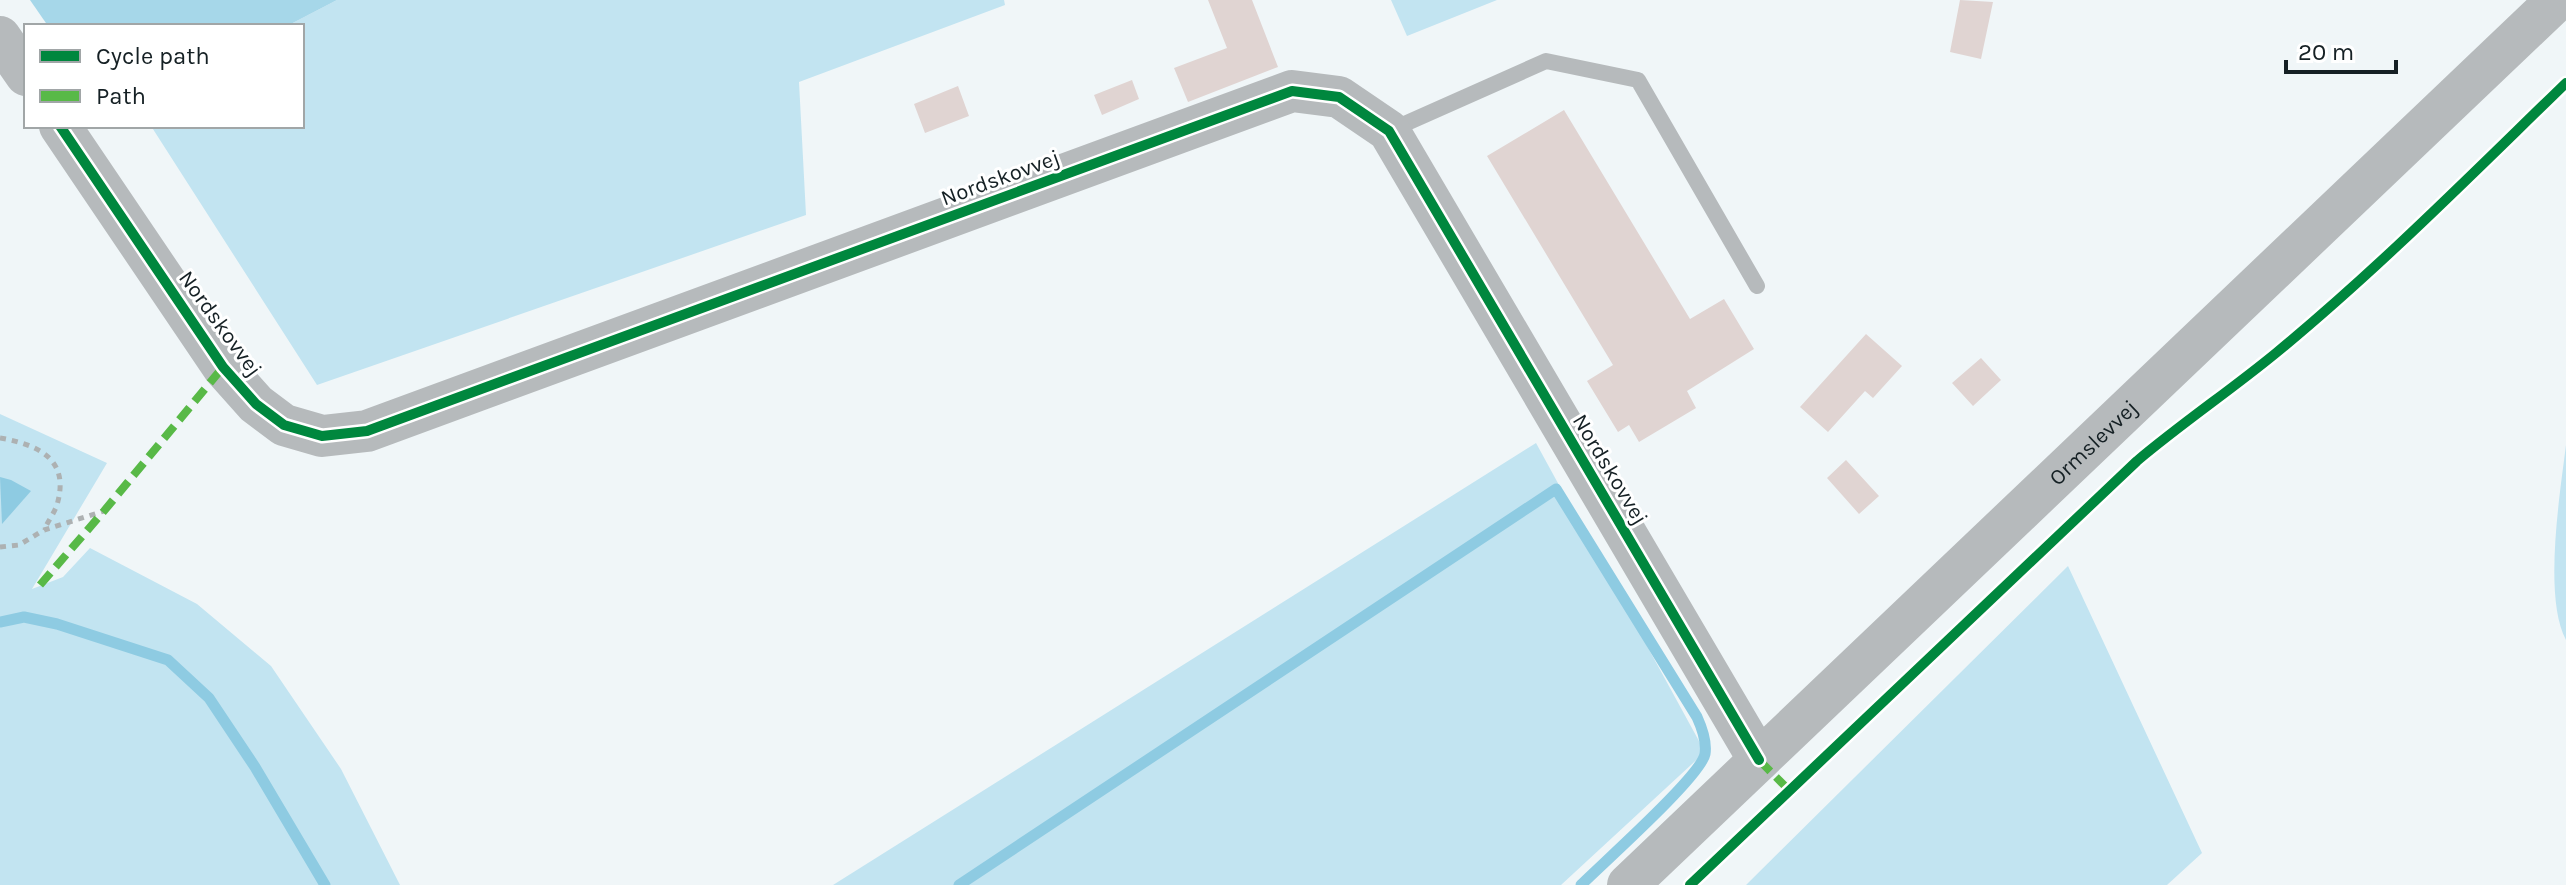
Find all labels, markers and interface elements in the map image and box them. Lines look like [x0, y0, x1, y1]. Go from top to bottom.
legend [24, 24, 304, 128]
scale bar [2286, 24, 2396, 74]
text: 20 m [2298, 38, 2354, 66]
text: Cycle path [96, 42, 210, 70]
text: Path [96, 82, 146, 110]
street label: Nordskovvej [937, 144, 1063, 211]
street label: Nordskovvej [173, 266, 267, 382]
street label: Ormslevvej [2044, 395, 2143, 491]
street label: Nordskovvej [1567, 410, 1653, 530]

